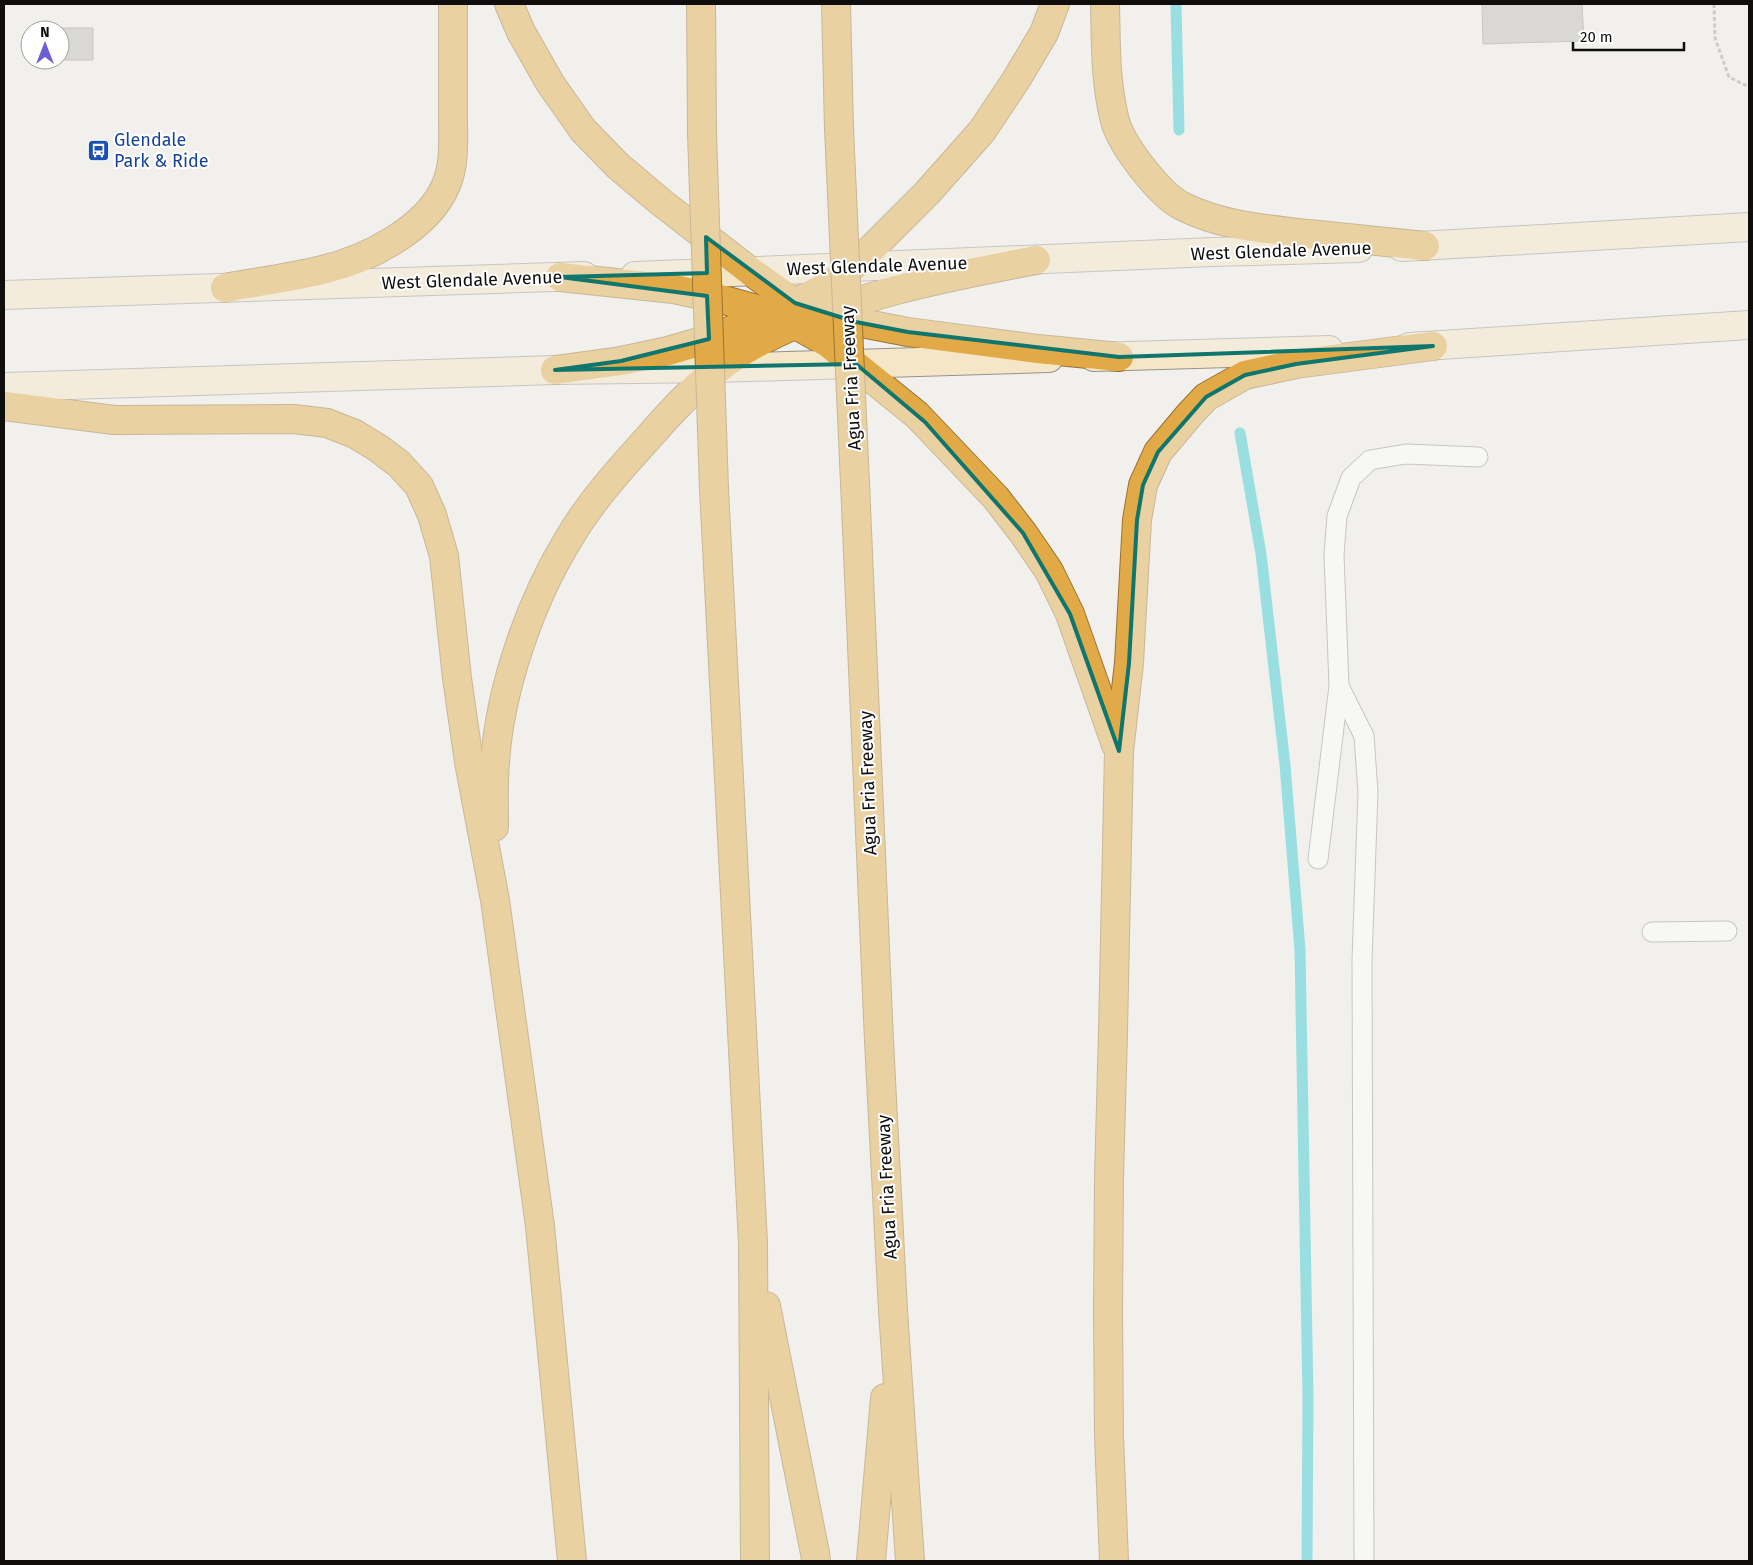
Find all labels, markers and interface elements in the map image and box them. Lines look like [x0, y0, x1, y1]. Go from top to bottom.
north arrow [20, 20, 70, 70]
scale bar [1573, 20, 1684, 52]
text: N [40, 24, 50, 41]
text: 20 m [1580, 28, 1613, 46]
place label: Glendale Park & Ride [114, 129, 209, 172]
bus stop icon: Glendale Park & Ride [86, 138, 110, 162]
street label: West Glendale Avenue [1190, 237, 1372, 265]
street label: West Glendale Avenue [786, 252, 968, 280]
street label: West Glendale Avenue [381, 266, 563, 294]
street label: Agua Fria Freeway [836, 305, 866, 451]
street label: Agua Fria Freeway [854, 710, 882, 856]
street label: Agua Fria Freeway [872, 1114, 902, 1260]

